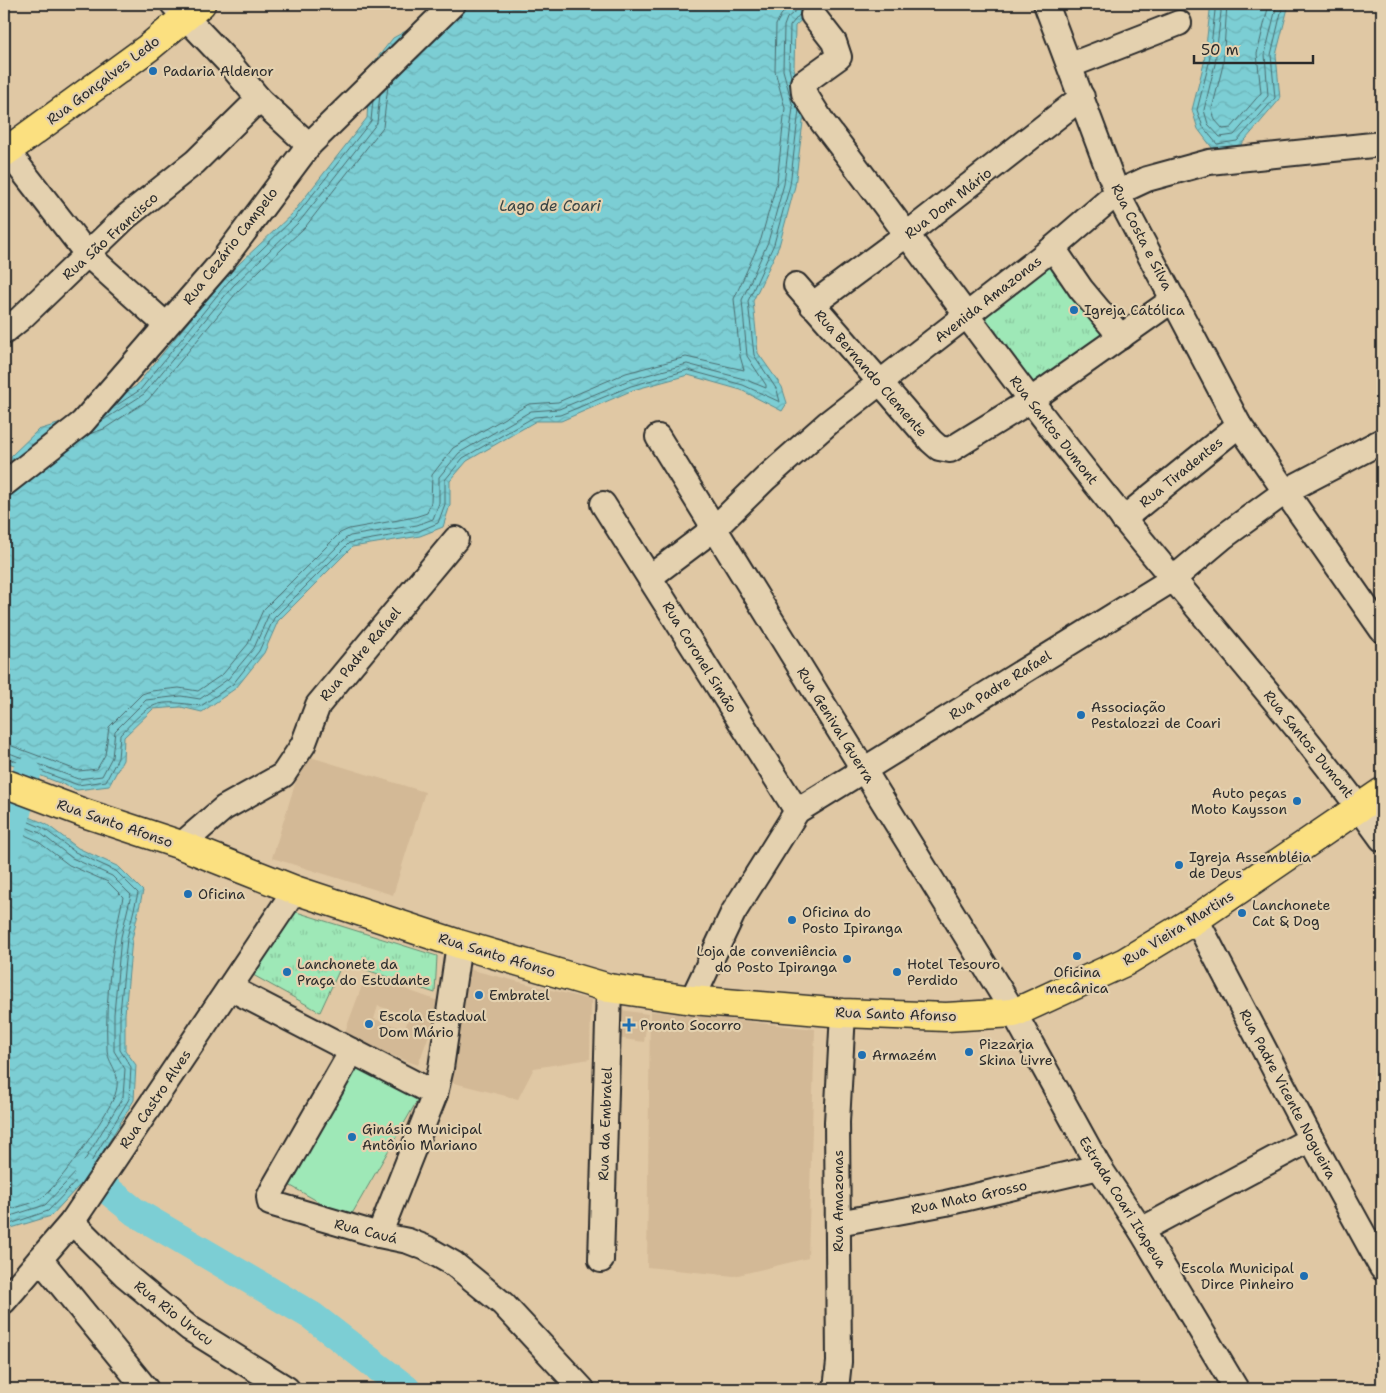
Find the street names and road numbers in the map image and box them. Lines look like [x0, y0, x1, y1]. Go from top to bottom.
street label: Rua Gonçalves Ledo [43, 32, 163, 128]
street label: Rua Dom Mário [901, 163, 995, 243]
street label: Rua Costa e Silva [1107, 181, 1177, 294]
street label: Rua Cezário Campelo [179, 184, 281, 308]
street label: Rua São Francisco [58, 188, 162, 284]
street label: Avenida Amazonas [931, 252, 1045, 346]
street label: Rua Bernando Clemente [811, 306, 931, 440]
street label: Rua Santos Dumont [1006, 372, 1102, 488]
street label: Rua Tiradentes [1135, 433, 1227, 511]
street label: Rua Coronel Simão [659, 598, 741, 716]
street label: Rua Padre Rafael [315, 603, 405, 705]
street label: Rua Padre Rafael [946, 646, 1055, 724]
street label: Rua Genival Guerra [793, 664, 879, 786]
street label: Rua Santos Dumont [1260, 686, 1358, 802]
street label: Rua Santo Afonso [55, 795, 175, 851]
street label: Rua Vieira Martins [1119, 887, 1237, 969]
street label: Rua Santo Afonso [436, 929, 558, 981]
street label: Rua Santo Afonso [835, 1003, 957, 1025]
street label: Rua Padre Vicente Nogueira [1235, 1006, 1341, 1182]
street label: Rua Castro Alves [115, 1046, 195, 1152]
street label: Rua da Embratel [594, 1066, 616, 1181]
street label: Estrada Coari Itapeua [1075, 1133, 1171, 1271]
street label: Rua Amazonas [829, 1150, 847, 1252]
street label: Rua Mato Grosso [909, 1176, 1029, 1218]
street label: Rua Cauá [333, 1214, 400, 1248]
street label: Rua Rio Urucu [131, 1277, 217, 1349]

